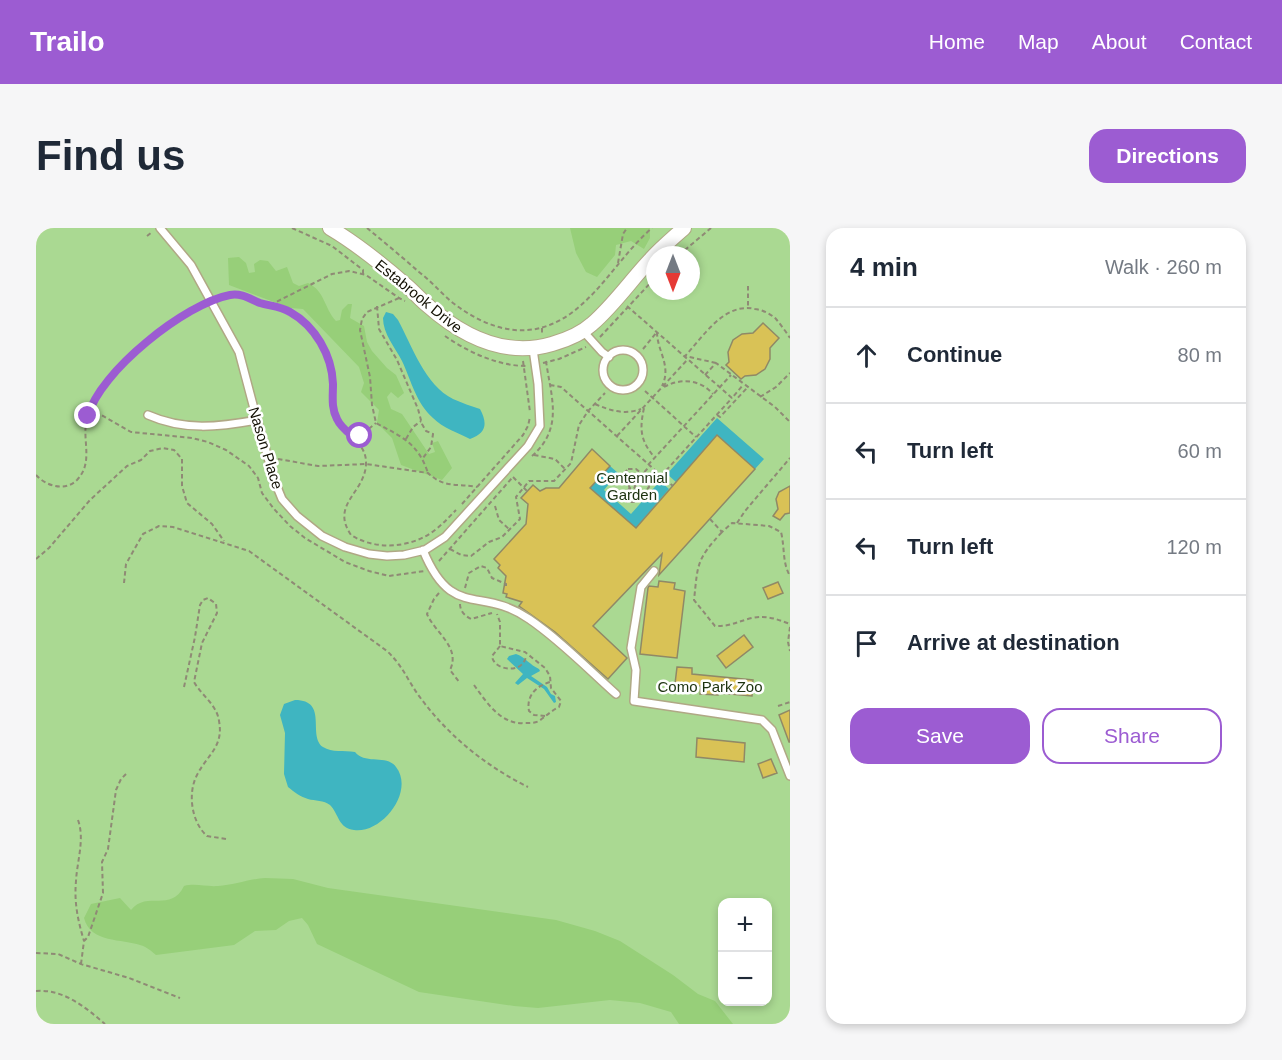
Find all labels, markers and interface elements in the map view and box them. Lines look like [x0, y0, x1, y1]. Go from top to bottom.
text: Trailo [30, 26, 105, 57]
text: Home [929, 30, 985, 53]
text: Map [1018, 30, 1059, 53]
text: About [1092, 30, 1147, 53]
text: Contact [1180, 30, 1252, 53]
button: Directions [1089, 129, 1246, 183]
text: Find us [36, 132, 185, 179]
north arrow [646, 246, 700, 300]
text: 4 min [850, 252, 918, 282]
street label: Estabrook Drive [372, 256, 466, 336]
text: Walk · 260 m [1105, 256, 1222, 278]
icon: ahead [850, 339, 883, 372]
text: Continue [907, 342, 1002, 367]
text: 80 m [1178, 344, 1222, 366]
route end [74, 402, 100, 428]
street label: Nason Place [245, 405, 287, 491]
route start [346, 422, 372, 448]
icon: left [850, 435, 883, 468]
text: Turn left [907, 438, 993, 463]
text: 60 m [1178, 440, 1222, 462]
park label: Centennial Garden [596, 469, 668, 503]
icon: left [850, 531, 883, 564]
text: Turn left [907, 534, 993, 559]
text: 120 m [1166, 536, 1222, 558]
icon: arrive [850, 627, 883, 660]
text: Arrive at destination [907, 630, 1120, 655]
park label: Como Park Zoo [657, 678, 763, 695]
button: Save [850, 708, 1030, 764]
button: Share [1042, 708, 1222, 764]
map controls [718, 898, 772, 1006]
button: + [718, 898, 772, 952]
button: − [718, 952, 772, 1006]

